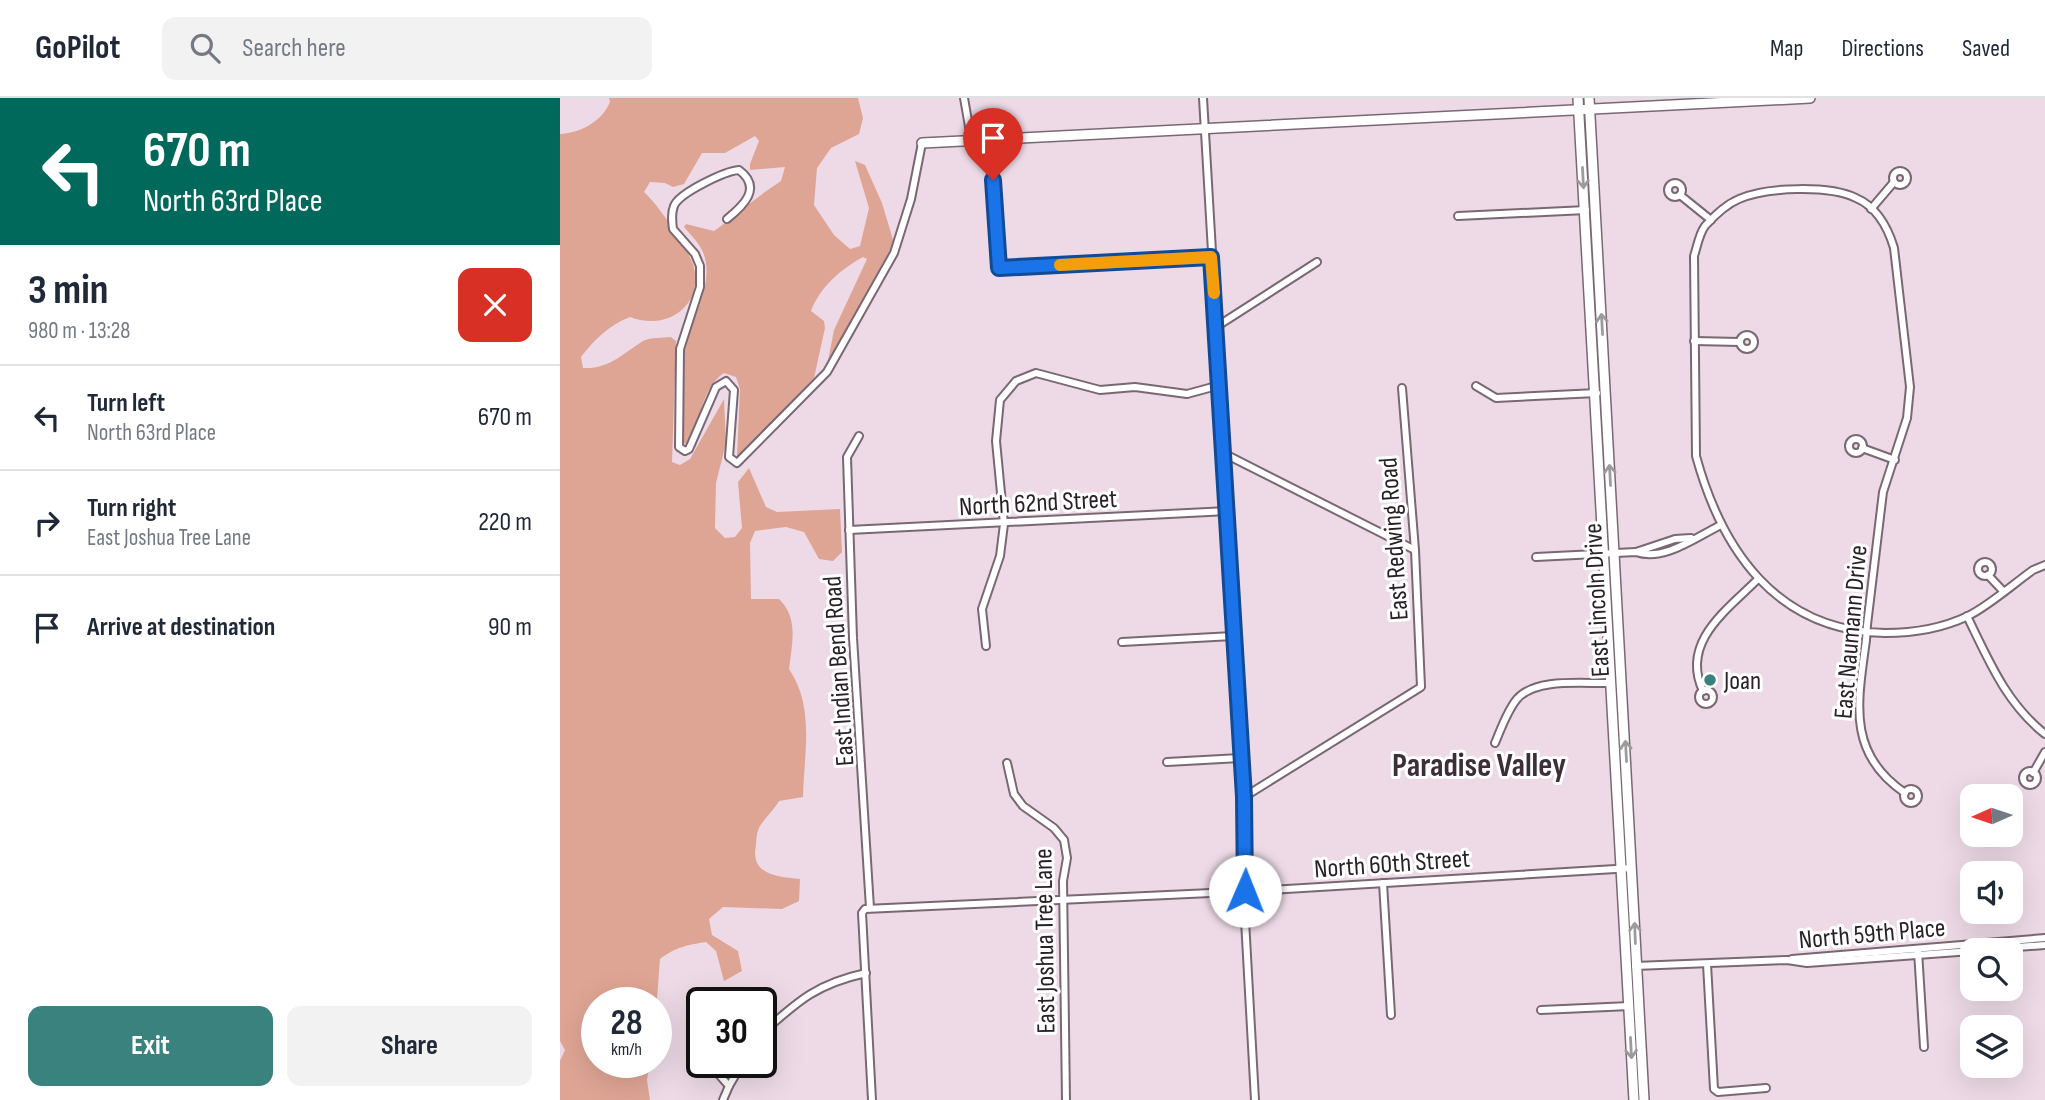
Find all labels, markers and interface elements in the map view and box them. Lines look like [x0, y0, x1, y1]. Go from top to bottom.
search box [162, 17, 652, 80]
text: GoPilot [35, 28, 120, 68]
icon: search [186, 29, 224, 67]
text: Search here [242, 33, 346, 64]
text: Map [1770, 34, 1803, 63]
text: Directions [1841, 34, 1924, 63]
text: Saved [1962, 34, 2010, 63]
pin [963, 108, 1023, 180]
icon: arrive [974, 119, 1012, 157]
text: 670 m [143, 122, 251, 181]
icon: left [28, 126, 119, 217]
one-way arrow [1576, 166, 1589, 189]
text: North 63rd Place [143, 182, 323, 221]
text: 3 min [28, 265, 108, 316]
button: close [458, 268, 532, 342]
one-way arrow [1595, 313, 1608, 336]
text: 980 m · 13:28 [28, 317, 130, 345]
text: Turn left [87, 388, 165, 419]
icon: left [28, 399, 66, 437]
text: 670 m [478, 402, 532, 433]
text: North 63rd Place [87, 419, 216, 447]
street label: East Redwing Road [1373, 456, 1416, 621]
one-way arrow [1603, 465, 1616, 487]
street label: North 62nd Street [958, 484, 1118, 523]
text: Turn right [87, 493, 176, 524]
icon: right [28, 504, 66, 542]
text: 220 m [478, 507, 532, 538]
street label: East Lincoln Drive [1578, 522, 1617, 678]
text: East Joshua Tree Lane [87, 524, 251, 552]
street label: East Naumann Drive [1828, 544, 1875, 720]
street label: East Indian Bend Road [817, 575, 862, 767]
icon: arrive [28, 609, 66, 647]
text: Arrive at destination [87, 612, 275, 643]
text: 90 m [488, 612, 532, 643]
place label: Joan [1723, 666, 1761, 697]
marker: Joan [1702, 672, 1718, 688]
one-way arrow [1619, 740, 1632, 763]
district label: Paradise Valley [1392, 746, 1566, 786]
north arrow [1960, 784, 2023, 847]
map controls [1960, 784, 2023, 1078]
street label: North 60th Street [1313, 844, 1471, 885]
street label: East Joshua Tree Lane [1028, 848, 1063, 1034]
position arrow [1208, 854, 1282, 928]
button: sound [1960, 861, 2023, 924]
street label: North 59th Place [1798, 913, 1947, 956]
one-way arrow [1629, 921, 1642, 944]
button: search [1960, 938, 2023, 1001]
speed limit sign: 30 [686, 987, 777, 1078]
text: 28 [611, 1002, 642, 1045]
button: Exit [28, 1006, 273, 1086]
button: Share [287, 1006, 532, 1086]
button: layers [1960, 1015, 2023, 1078]
one-way arrow [1624, 1036, 1637, 1059]
text: km/h [611, 1039, 642, 1060]

